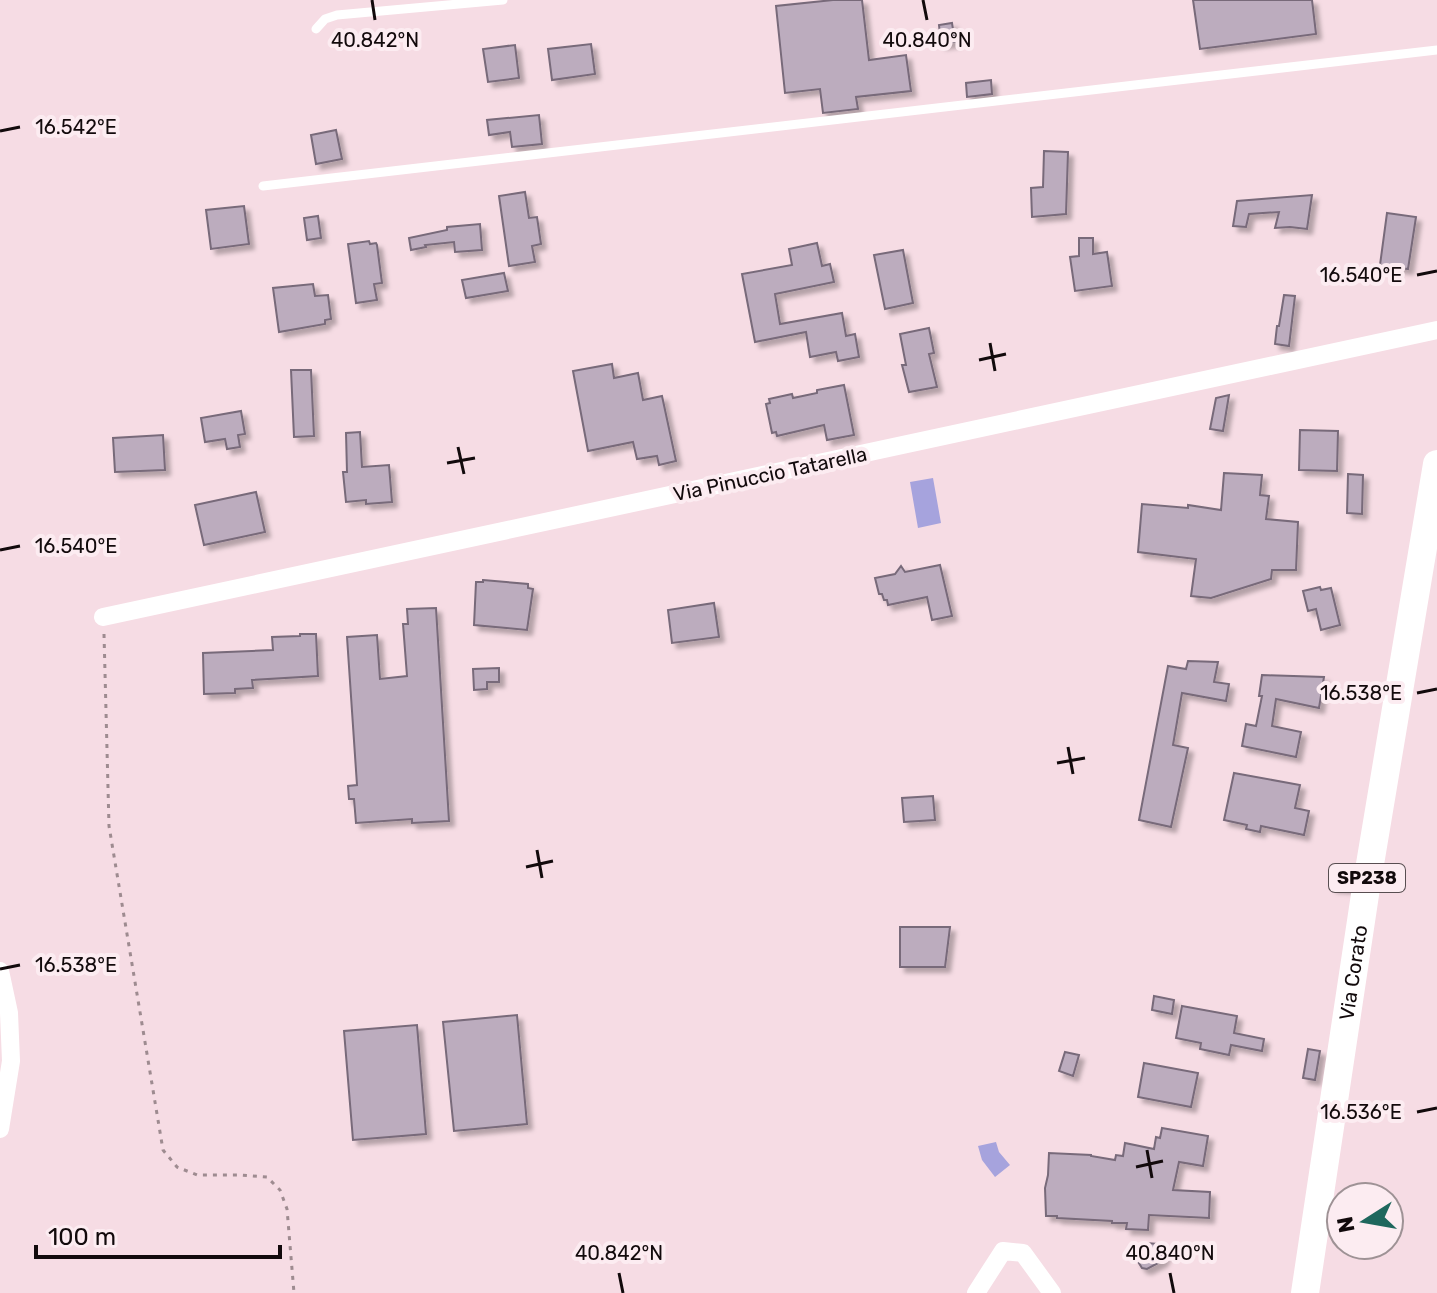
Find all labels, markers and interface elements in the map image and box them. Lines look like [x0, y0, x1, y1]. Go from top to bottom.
text: 40.842°N [331, 28, 419, 52]
text: 40.840°N [882, 28, 972, 52]
text: 16.542°E [35, 115, 117, 139]
text: 16.540°E [1320, 263, 1402, 287]
street label: Via Pinuccio Tatarella [671, 442, 869, 506]
text: 16.540°E [35, 534, 117, 558]
text: 16.538°E [1320, 681, 1402, 705]
road number: SP238 [1329, 864, 1405, 892]
street label: Via Corato [1334, 923, 1372, 1022]
text: 16.538°E [35, 953, 117, 977]
text: 16.536°E [1320, 1100, 1402, 1124]
north arrow [1325, 1181, 1405, 1261]
scale bar [36, 1209, 280, 1259]
text: N [1331, 1214, 1361, 1235]
text: 100 m [48, 1223, 116, 1251]
text: 40.842°N [575, 1241, 663, 1265]
text: 40.840°N [1125, 1241, 1215, 1265]

